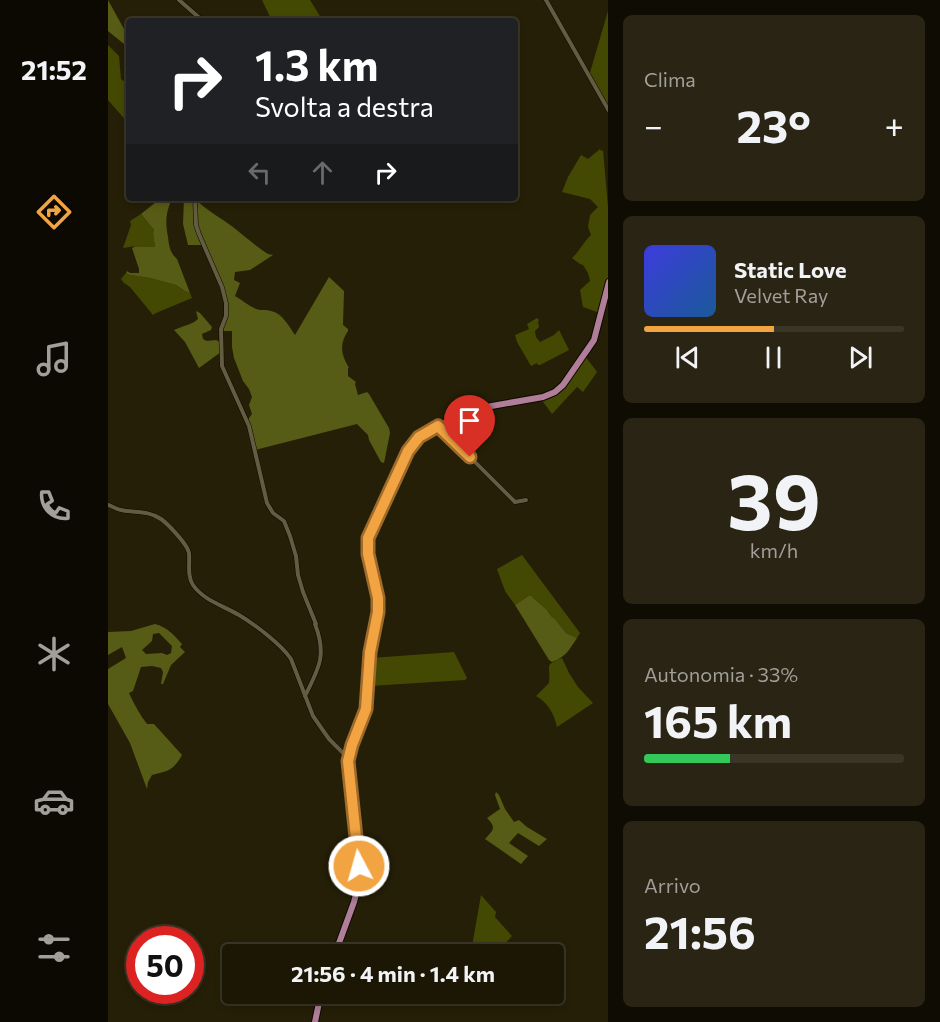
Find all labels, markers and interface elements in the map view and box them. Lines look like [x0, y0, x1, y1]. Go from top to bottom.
text: 1.3 km [255, 38, 378, 90]
icon: right [156, 42, 234, 120]
text: 21:52 [21, 53, 87, 86]
text: Clima [644, 67, 696, 91]
text: Svolta a destra [255, 90, 434, 123]
text: 23° [737, 97, 811, 152]
text: − [644, 104, 663, 145]
text: + [885, 104, 904, 145]
icon: left [243, 156, 276, 189]
icon: ahead [306, 156, 339, 189]
icon: right [369, 156, 402, 189]
icon: directions [33, 191, 75, 233]
text: Static Love [734, 256, 847, 283]
text: Velvet Ray [734, 283, 828, 307]
icon: music [33, 338, 75, 380]
icon: previous [671, 341, 704, 374]
icon: pause [757, 341, 790, 374]
icon: next [844, 341, 877, 374]
pin [444, 395, 495, 457]
icon: arrive [453, 404, 486, 437]
text: 39 [727, 451, 821, 546]
icon: phone [33, 485, 75, 527]
text: km/h [750, 538, 798, 562]
icon: climate [33, 633, 75, 675]
text: Autonomia · 33% [644, 662, 798, 686]
text: 165 km [644, 692, 792, 747]
icon: car [33, 780, 75, 822]
position arrow [327, 834, 391, 898]
text: Arrivo [644, 873, 701, 897]
text: 21:56 [644, 903, 756, 958]
speed limit sign: 50 [126, 926, 204, 1004]
icon: filters [33, 927, 75, 969]
text: 21:56 · 4 min · 1.4 km [291, 960, 495, 987]

